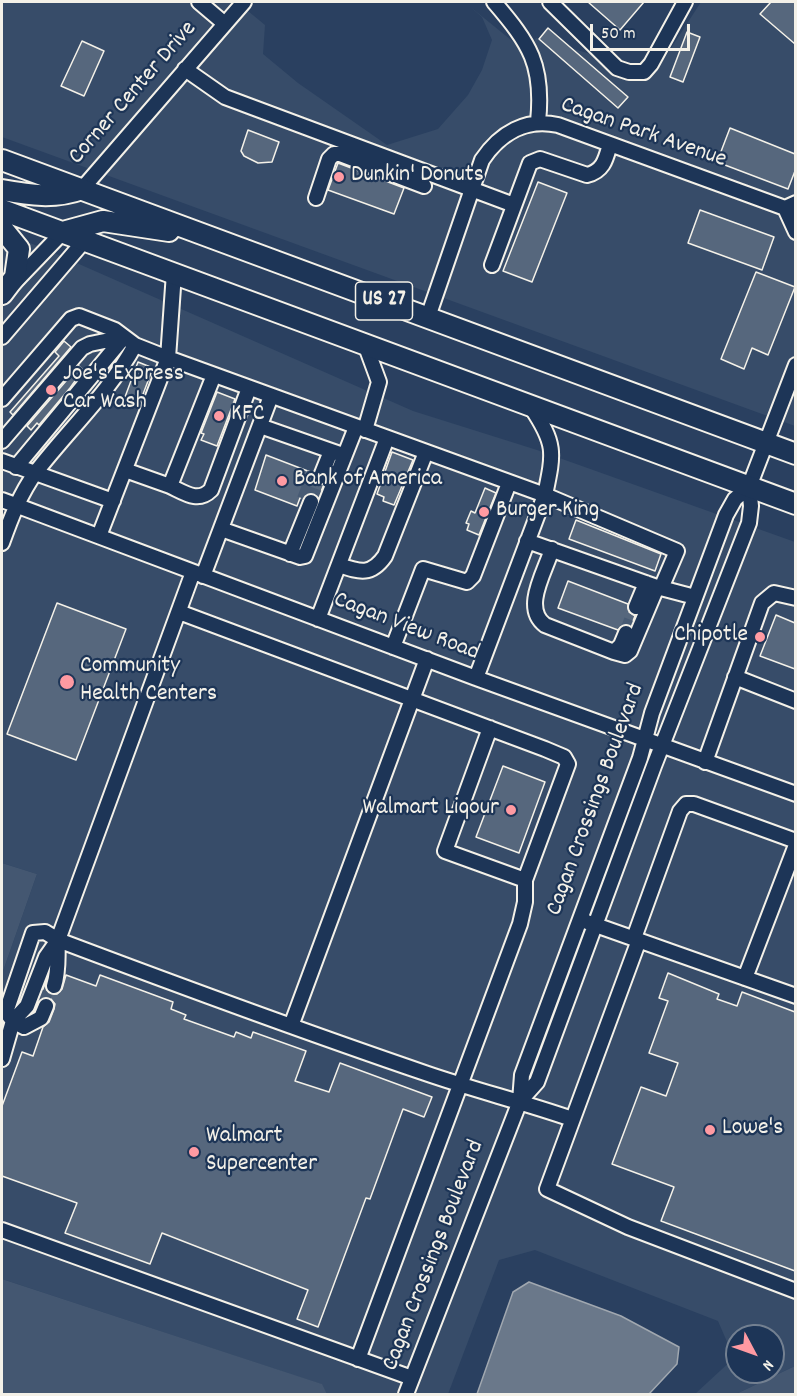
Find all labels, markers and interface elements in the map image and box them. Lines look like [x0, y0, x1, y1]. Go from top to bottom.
scale bar [593, 12, 694, 50]
street label: Corner Center Drive [64, 16, 204, 172]
text: 50 m [601, 22, 636, 47]
street label: Cagan Park Avenue [556, 92, 730, 176]
place label: Dunkin' Donuts [351, 163, 484, 191]
marker: Dunkin' Donuts [332, 170, 346, 184]
road number: US 27 [356, 282, 412, 320]
place label: Joe's Express Car Wash [63, 362, 184, 418]
marker: Joe's Express Car Wash [44, 383, 58, 397]
place label: KFC [231, 402, 265, 430]
marker: KFC [212, 409, 226, 423]
place label: Bank of America [294, 467, 442, 495]
marker: Bank of America [275, 474, 289, 488]
place label: Burger King [496, 498, 599, 526]
marker: Burger King [477, 505, 491, 519]
street label: Cagan View Road [329, 587, 483, 669]
place label: Chipotle [674, 623, 748, 651]
marker: Chipotle [753, 630, 767, 644]
place label: Community Health Centers [80, 654, 217, 710]
marker: Community Health Centers [58, 673, 76, 691]
street label: Cagan Crossings Boulevard [542, 680, 652, 920]
place label: Walmart Liqour [362, 796, 499, 824]
marker: Walmart Liqour [504, 803, 518, 817]
place label: Lowe's [722, 1116, 783, 1144]
marker: Lowe's [703, 1123, 717, 1137]
place label: Walmart Supercenter [206, 1124, 317, 1180]
street label: Cagan Crossings Boulevard [378, 1137, 492, 1375]
marker: Walmart Supercenter [187, 1145, 201, 1159]
north arrow [725, 1324, 785, 1384]
text: N [756, 1354, 779, 1375]

